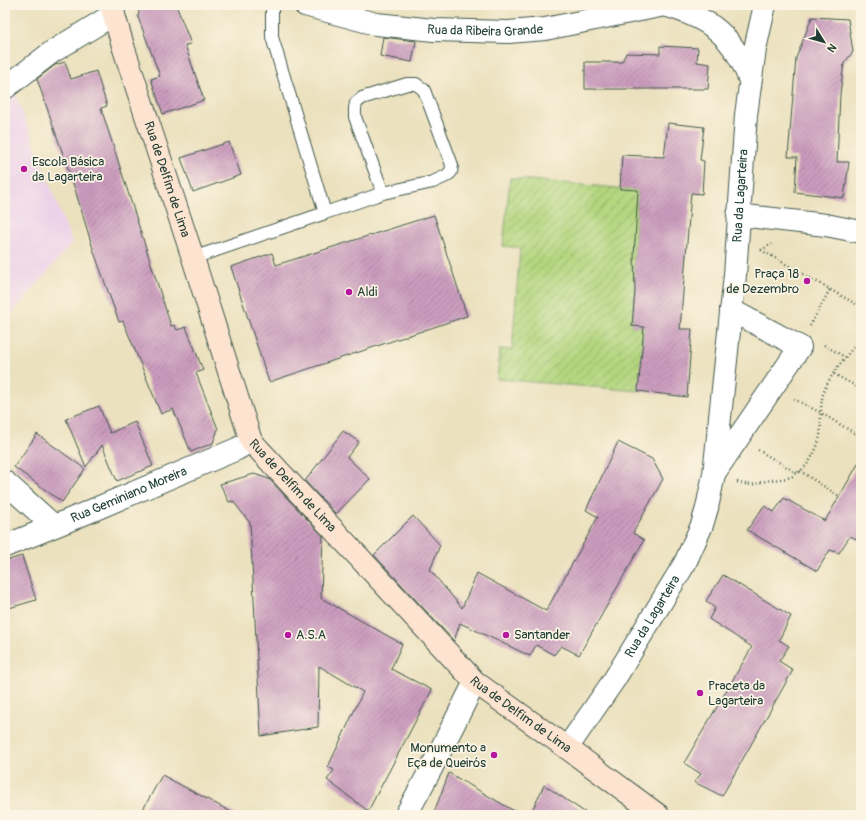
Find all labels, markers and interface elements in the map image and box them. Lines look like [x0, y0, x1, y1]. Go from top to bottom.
street label: Rua da Ribeira Grande [426, 21, 544, 40]
north arrow [804, 22, 844, 62]
text: N [824, 41, 839, 55]
street label: Rua de Delfim de Lima [140, 119, 194, 239]
street label: Rua da Lagarteira [729, 149, 752, 243]
place label: Escola Básica da Lagarteira [32, 154, 104, 185]
marker: Escola Básica da Lagarteira [19, 164, 29, 174]
place label: Praça 18 de Dezembro [726, 266, 799, 297]
marker: Praça 18 de Dezembro [802, 276, 812, 286]
place label: Aldi [357, 284, 377, 300]
marker: Aldi [344, 287, 354, 297]
street label: Rua de Delfim de Lima [245, 436, 340, 536]
street label: Rua Geminiano Moreira [68, 463, 189, 526]
street label: Rua da Lagarteira [621, 572, 684, 661]
place label: A.S.A [296, 627, 327, 643]
place label: Santander [514, 627, 571, 643]
marker: A.S.A [283, 630, 293, 640]
marker: Santander [501, 630, 511, 640]
street label: Rua de Delfim de Lima [466, 673, 574, 756]
place label: Praceta da Lagarteira [708, 678, 765, 709]
marker: Praceta da Lagarteira [695, 688, 705, 698]
place label: Monumento a Eça de Queirós [407, 740, 486, 771]
marker: Monumento a Eça de Queirós [489, 750, 499, 760]

